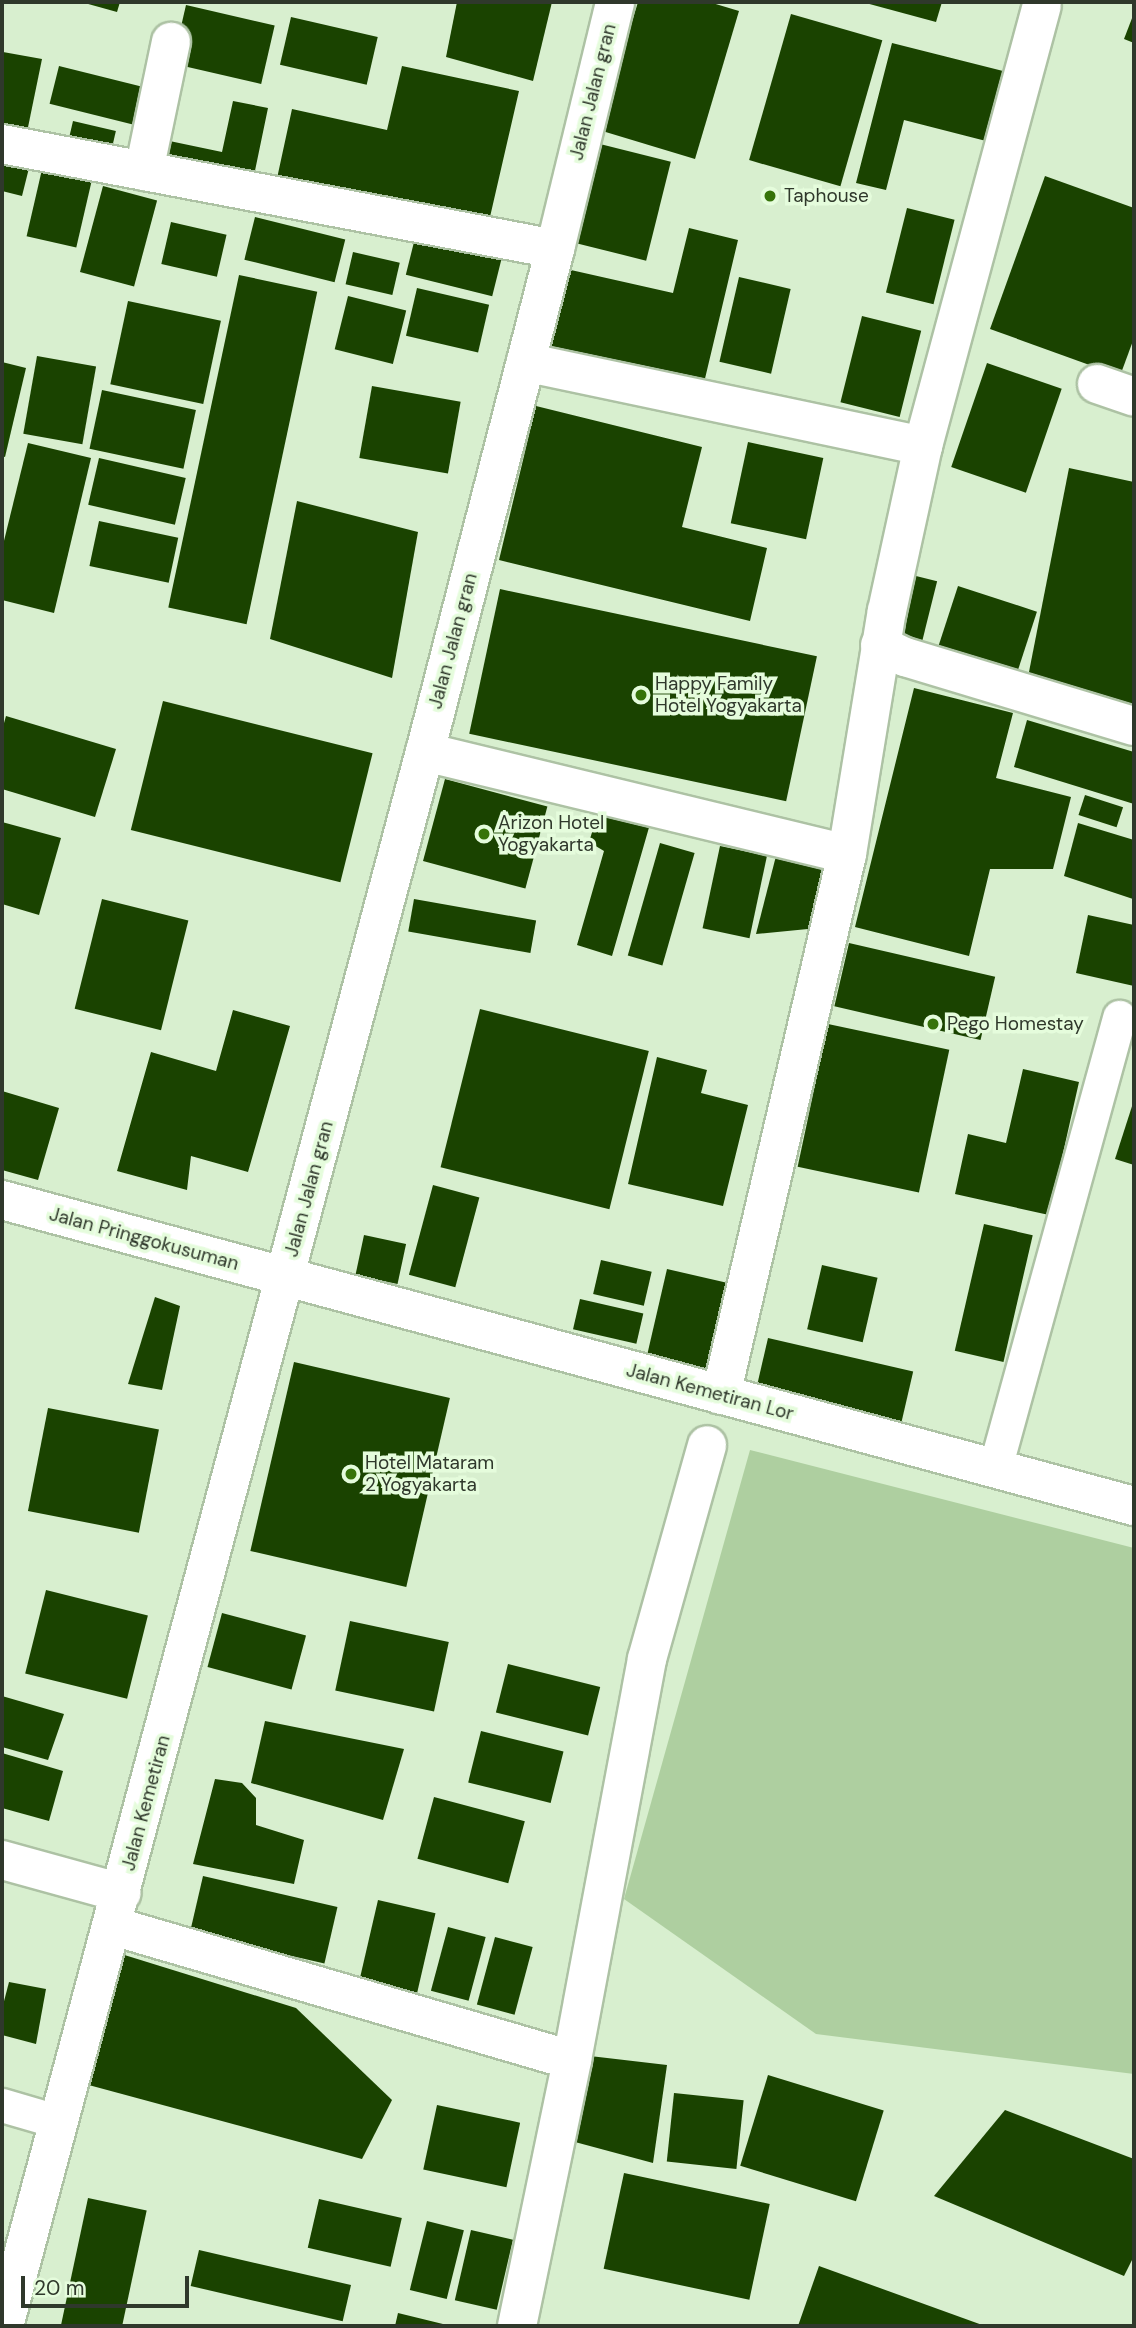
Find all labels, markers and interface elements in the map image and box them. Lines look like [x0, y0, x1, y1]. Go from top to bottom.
street label: Jalan Jalan gran [565, 21, 621, 163]
place label: Taphouse [784, 185, 869, 207]
marker: Taphouse [762, 188, 778, 204]
street label: Jalan Jalan gran [424, 571, 482, 711]
place label: Happy Family Hotel Yogyakarta [655, 673, 802, 717]
marker: Happy Family Hotel Yogyakarta [633, 687, 649, 703]
place label: Arizon Hotel Yogyakarta [498, 812, 604, 856]
marker: Arizon Hotel Yogyakarta [476, 826, 492, 842]
place label: Pego Homestay [947, 1013, 1084, 1035]
marker: Pego Homestay [925, 1016, 941, 1032]
street label: Jalan Jalan gran [280, 1119, 338, 1259]
street label: Jalan Pringgokusuman [47, 1203, 241, 1275]
street label: Jalan Kemetiran Lor [624, 1359, 796, 1425]
place label: Hotel Mataram 2 Yogyakarta [365, 1452, 494, 1496]
marker: Hotel Mataram 2 Yogyakarta [343, 1466, 359, 1482]
street label: Jalan Kemetiran [117, 1733, 175, 1873]
scale bar [24, 2262, 192, 2306]
text: 20 m [34, 2274, 85, 2302]

